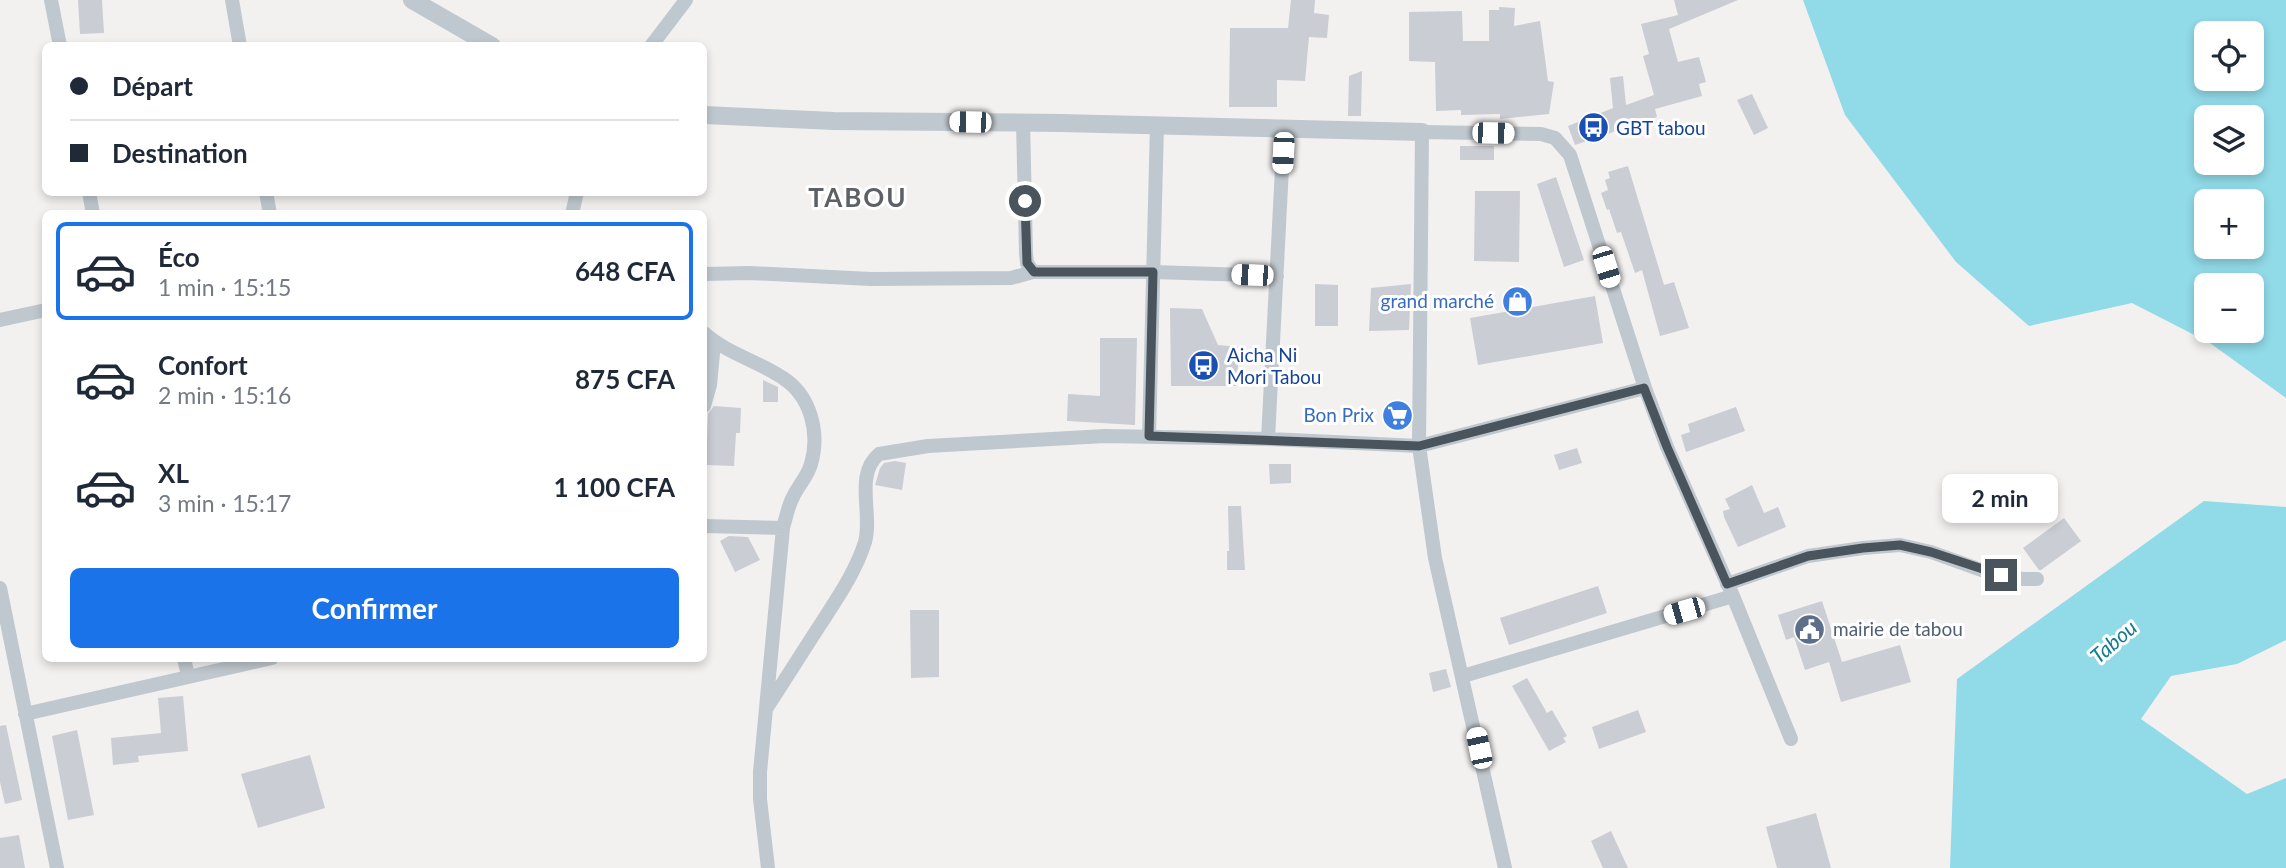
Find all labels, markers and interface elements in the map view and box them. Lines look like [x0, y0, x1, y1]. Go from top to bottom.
map controls [2194, 21, 2264, 343]
button: locate [2194, 21, 2264, 91]
text: Départ [112, 70, 193, 102]
button: layers [2194, 105, 2264, 175]
car [949, 111, 992, 133]
bus stop icon: GBT tabou [1576, 111, 1610, 145]
place label: GBT tabou [1616, 116, 1706, 139]
car [1472, 122, 1515, 144]
car [1272, 131, 1295, 175]
text: Destination [112, 137, 248, 169]
district label: TABOU [808, 181, 908, 213]
route start [1009, 185, 1041, 217]
button: + [2194, 189, 2264, 259]
icon: car [74, 240, 137, 303]
text: Éco [158, 241, 200, 273]
car [1590, 244, 1623, 290]
text: 648 CFA [575, 255, 675, 287]
car [1231, 264, 1274, 286]
text: 1 min · 15:15 [158, 273, 291, 301]
button: − [2194, 273, 2264, 343]
shop icon: grand marché [1500, 284, 1534, 318]
place label: grand marché [1381, 289, 1494, 312]
place label: Aicha Ni Mori Tabou [1227, 343, 1321, 388]
icon: car [74, 348, 137, 411]
text: Confort [158, 349, 248, 381]
bus stop icon: Aicha Ni Mori Tabou [1187, 349, 1221, 383]
text: 875 CFA [575, 363, 675, 395]
text: 2 min · 15:16 [158, 381, 291, 409]
supermarket icon: Bon Prix [1380, 398, 1414, 432]
place label: Bon Prix [1303, 403, 1375, 426]
icon: car [74, 456, 137, 519]
text: XL [158, 457, 189, 489]
text: 1 100 CFA [554, 471, 675, 503]
callout: 2 min [1943, 474, 2059, 522]
text: 2 min [1971, 484, 2029, 512]
text: 3 min · 15:17 [158, 489, 291, 517]
route end [1985, 559, 2017, 591]
button: Confirmer [70, 568, 679, 648]
car [1661, 595, 1708, 627]
public building icon: mairie de tabou [1793, 612, 1827, 646]
water label: Tabou [2085, 614, 2141, 668]
place label: mairie de tabou [1833, 617, 1963, 640]
car [1465, 725, 1494, 771]

